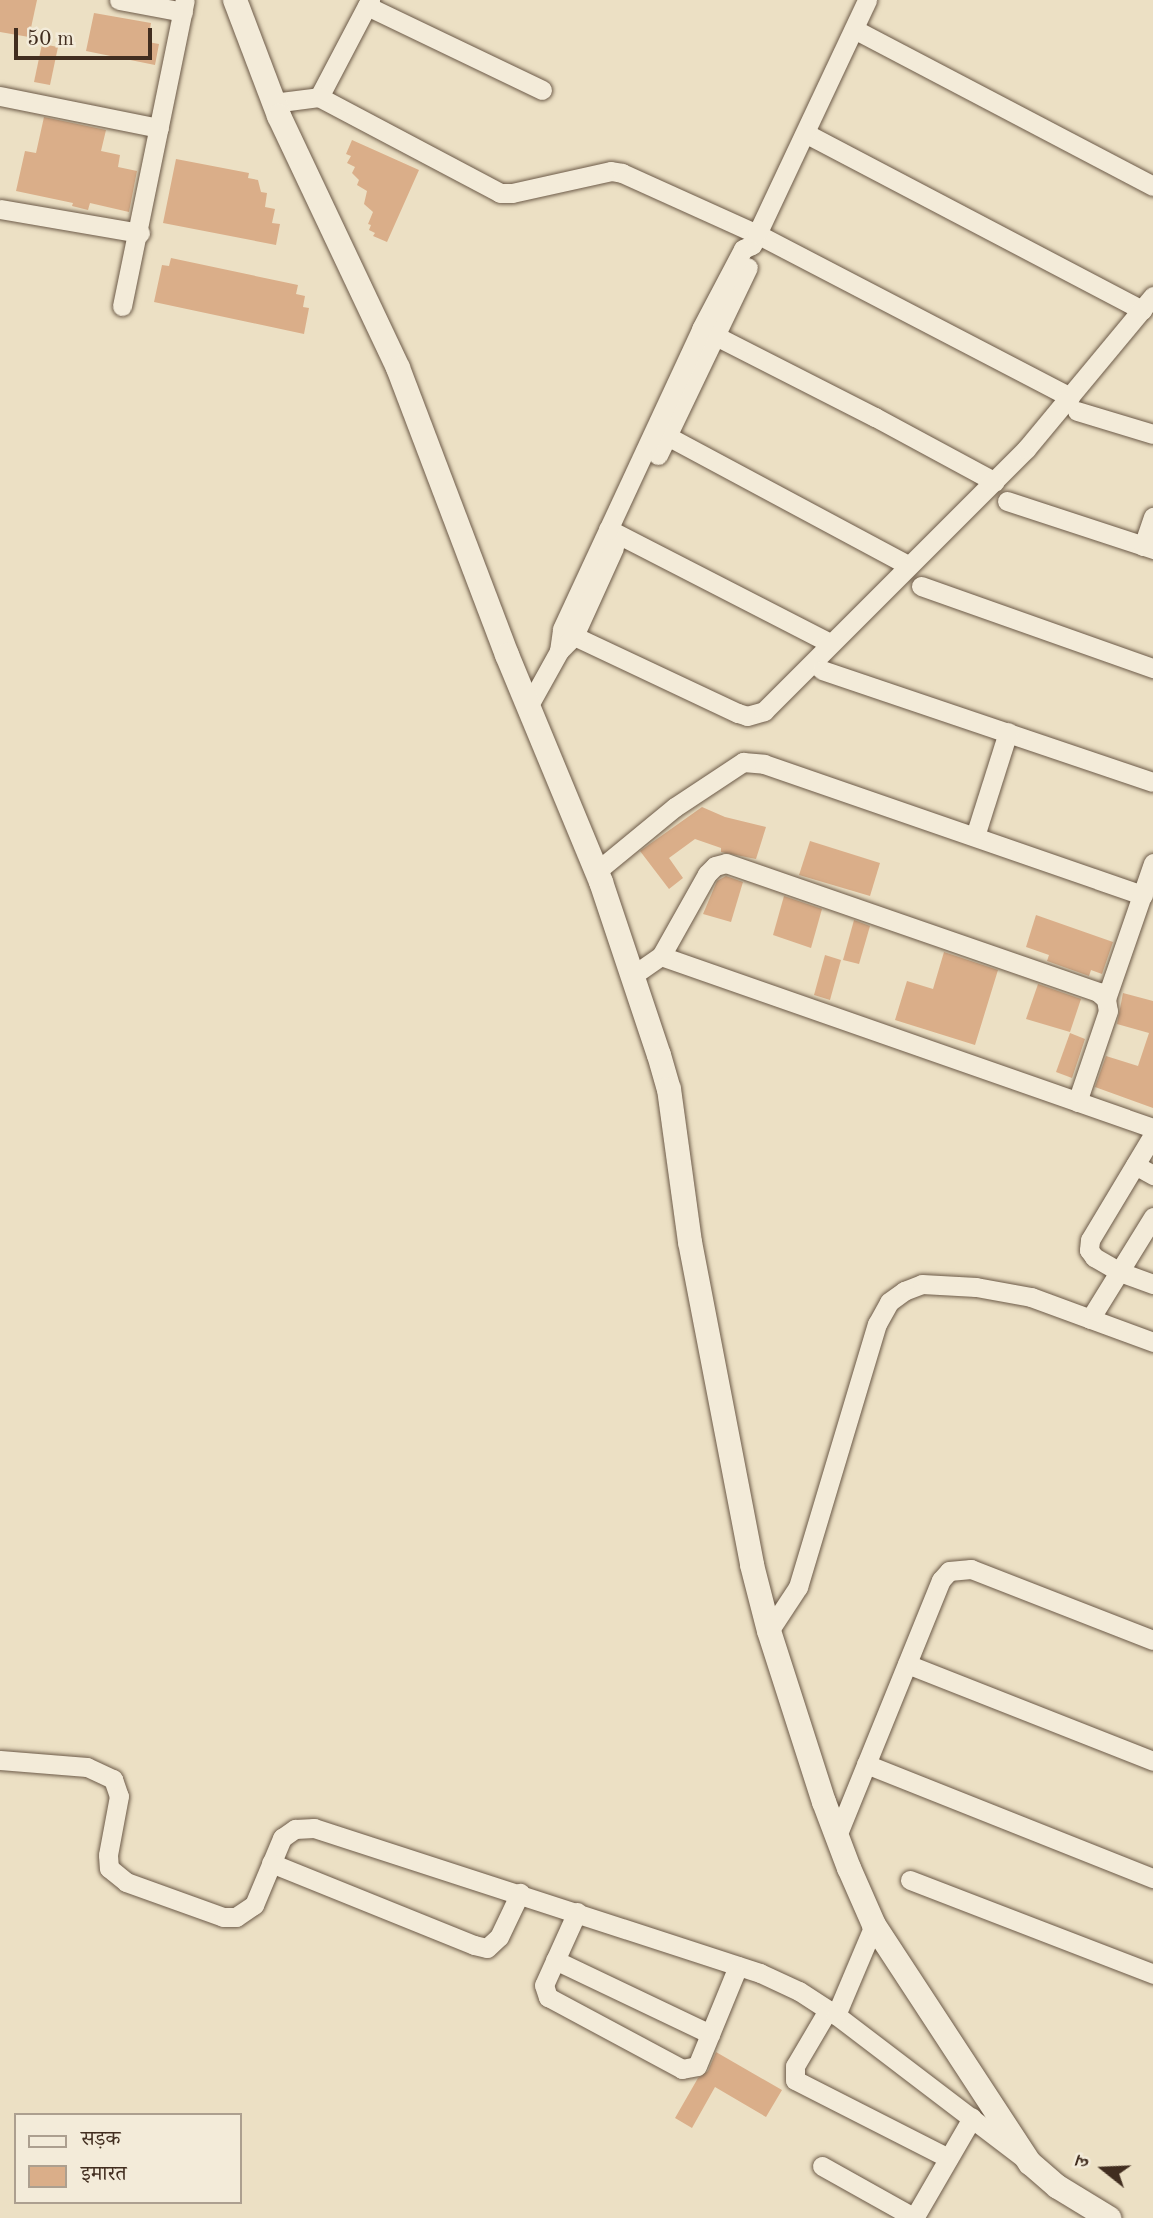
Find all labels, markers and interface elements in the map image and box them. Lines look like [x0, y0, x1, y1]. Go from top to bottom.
scale bar [18, 14, 156, 58]
text: 50 m [27, 29, 74, 50]
legend [14, 2113, 242, 2204]
text: सड़क [81, 2129, 120, 2150]
north arrow [1069, 2134, 1139, 2204]
text: उ [1073, 2155, 1094, 2170]
text: इमारत [81, 2164, 127, 2185]

